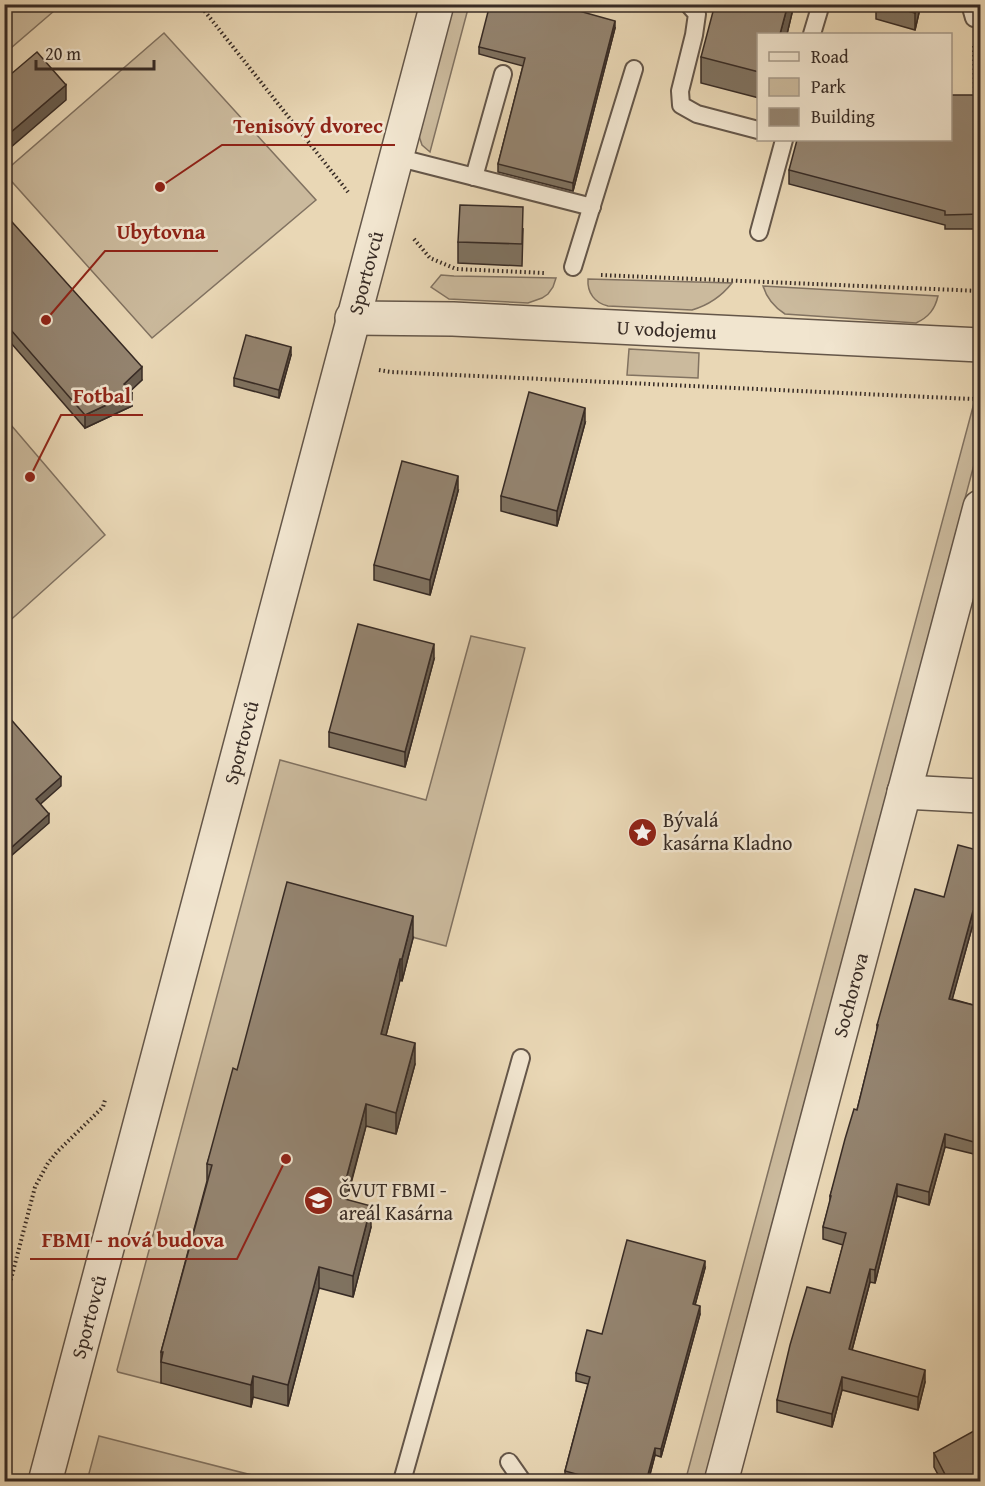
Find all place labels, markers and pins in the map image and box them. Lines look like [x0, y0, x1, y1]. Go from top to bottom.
callout: Tenisový dvorec [222, 106, 395, 145]
callout: Ubytovna [105, 212, 218, 251]
callout: Fotbal [61, 376, 143, 415]
place label: Bývalá kasárna Kladno [663, 805, 792, 857]
place icon: Bývalá kasárna Kladno [626, 816, 658, 848]
place label: ČVUT FBMI - areál Kasárna [339, 1175, 453, 1227]
school or university icon: ČVUT FBMI - areál Kasárna [302, 1185, 334, 1217]
callout: FBMI - nová budova [30, 1220, 237, 1259]

